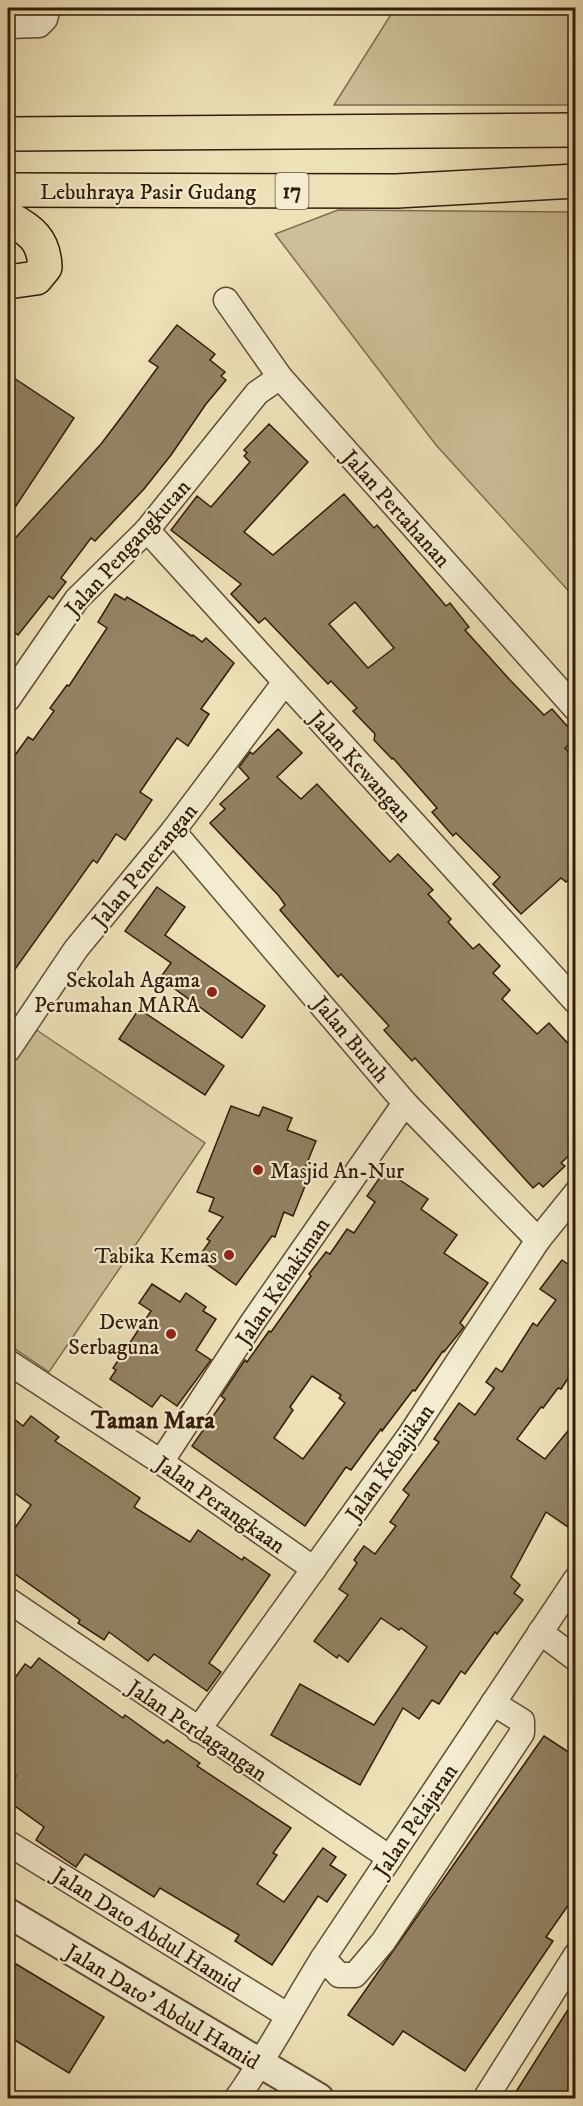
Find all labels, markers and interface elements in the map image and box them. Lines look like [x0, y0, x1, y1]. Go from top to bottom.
road number: 17 [276, 173, 308, 209]
street label: Lebuhraya Pasir Gudang [40, 179, 256, 206]
street label: Jalan Pertahanan [335, 443, 456, 574]
street label: Jalan Pengangkutan [58, 474, 197, 623]
street label: Jalan Kewangan [301, 704, 417, 829]
street label: Jalan Penerangan [85, 798, 204, 935]
place label: Sekolah Agama Perumahan MARA [34, 967, 201, 1019]
marker: Sekolah Agama Perumahan MARA [205, 985, 219, 999]
street label: Jalan Buruh [306, 990, 395, 1089]
place label: Masjid An-Nur [270, 1158, 405, 1185]
marker: Masjid An-Nur [251, 1163, 265, 1177]
street label: Jalan Kehakiman [229, 1212, 336, 1353]
place label: Tabika Kemas [94, 1243, 217, 1270]
marker: Tabika Kemas [222, 1248, 236, 1262]
place label: Dewan Serbaguna [68, 1309, 160, 1361]
marker: Dewan Serbaguna [164, 1327, 178, 1341]
street label: Jalan Kebajikan [339, 1399, 441, 1528]
district label: Taman Mara [90, 1406, 216, 1436]
street label: Jalan Perangkaan [148, 1449, 291, 1560]
street label: Jalan Perdagangan [120, 1673, 273, 1788]
street label: Jalan Pelajaran [367, 1759, 464, 1884]
street label: Jalan Dato Abdul Hamid [46, 1860, 245, 1999]
street label: Jalan Dato' Abdul Hamid [58, 1938, 264, 2076]

